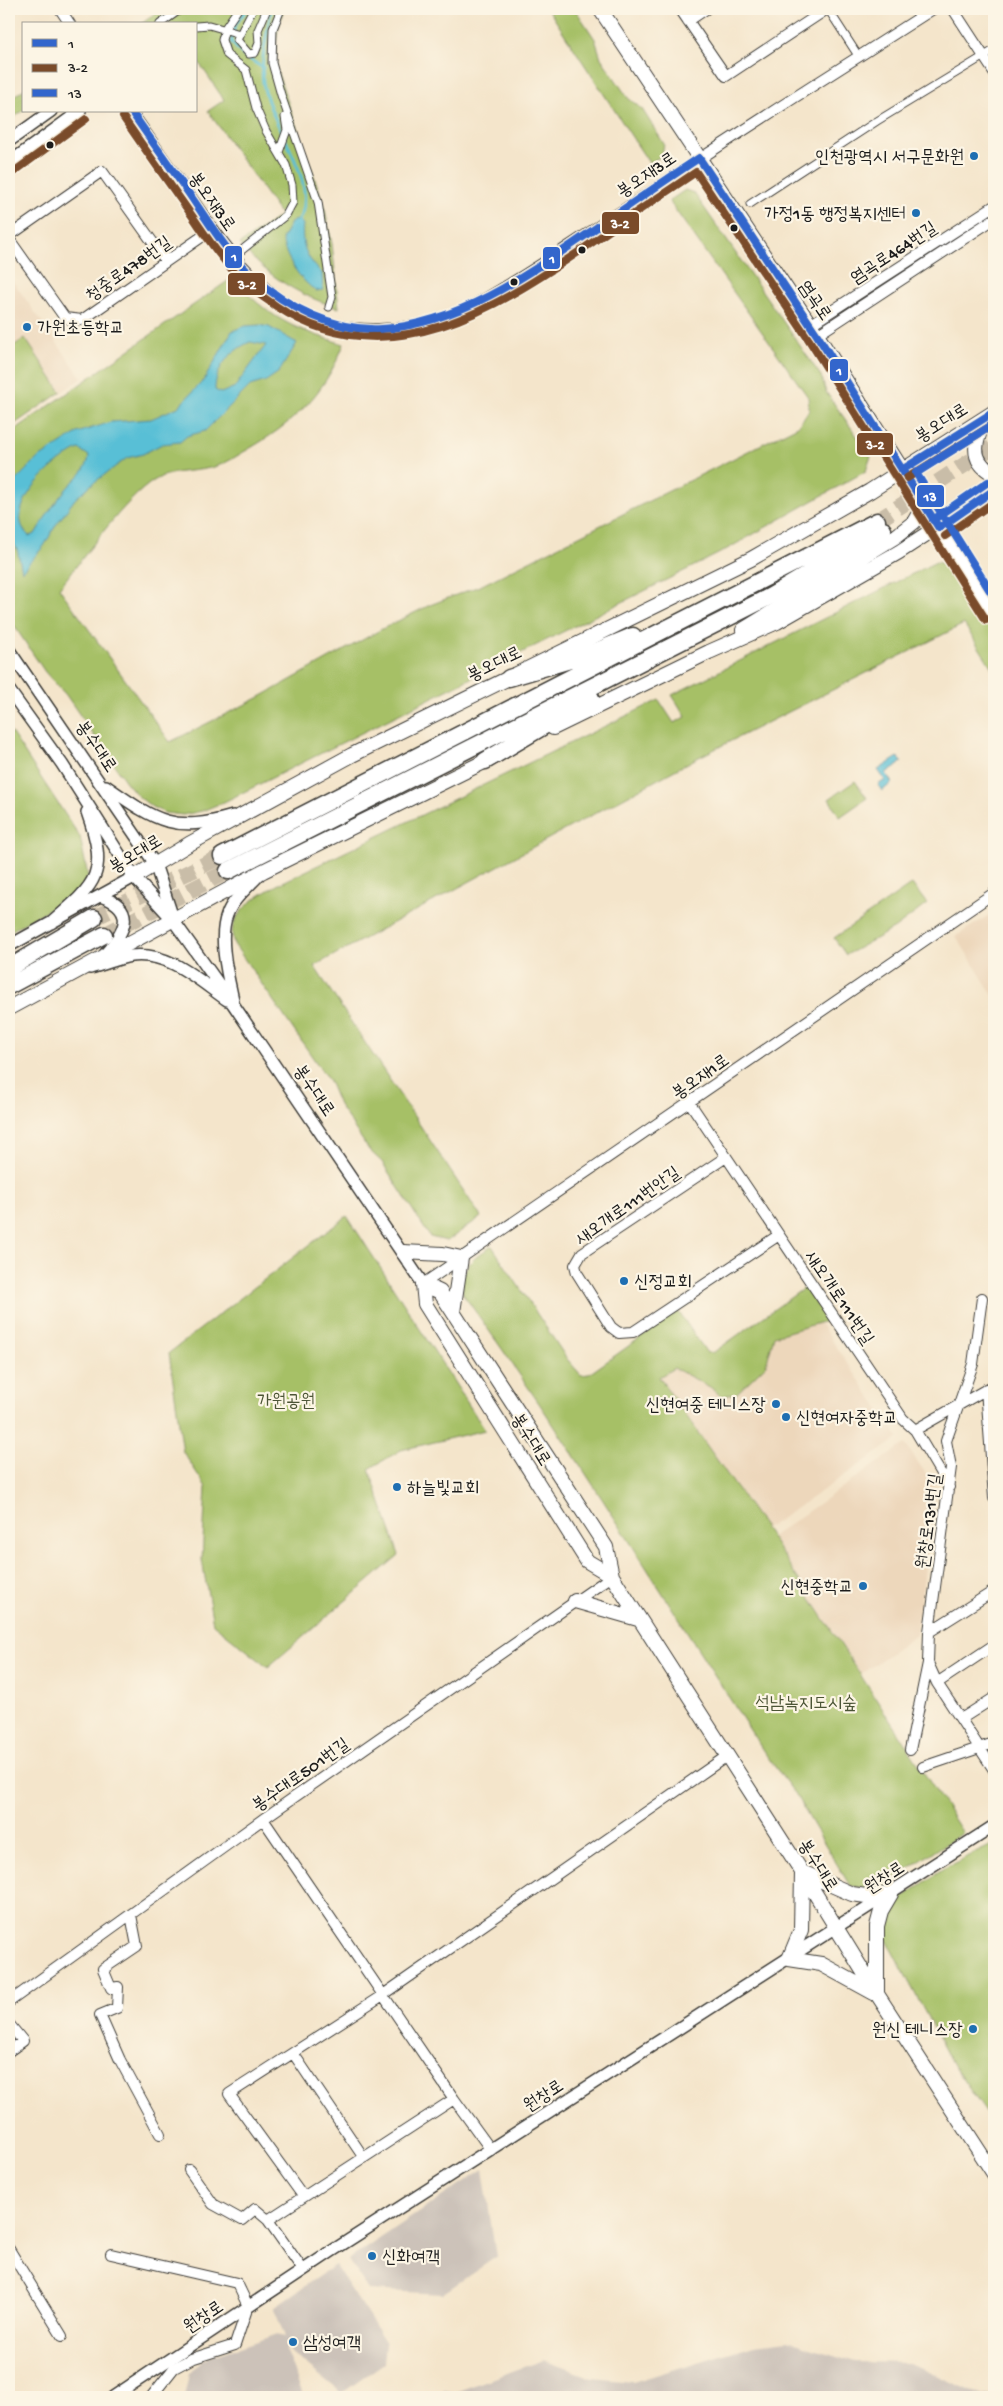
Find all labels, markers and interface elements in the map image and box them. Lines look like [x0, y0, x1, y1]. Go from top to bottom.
legend [22, 22, 198, 112]
text: 1 [67, 36, 74, 54]
text: 3-2 [67, 60, 88, 78]
text: 13 [67, 86, 82, 104]
unlabelled marker [45, 140, 55, 150]
place label: 인천광역시 서구문화원 [815, 148, 964, 169]
street label: 봉오재3로 [614, 149, 681, 204]
marker: 인천광역시 서구문화원 [968, 150, 980, 162]
street label: 봉오재3로 [183, 169, 239, 236]
place label: 가정1동 행정복지센터 [764, 205, 906, 226]
marker: 가정1동 행정복지센터 [910, 207, 922, 219]
line badge: 3-2 [601, 211, 640, 235]
text: 3-2 [610, 217, 629, 234]
street label: 염곡로464번길 [847, 218, 942, 290]
unlabelled marker [729, 223, 739, 233]
street label: 청중로478번길 [82, 232, 177, 307]
line badge: 1 [224, 245, 243, 269]
unlabelled marker [577, 245, 587, 255]
line badge: 1 [542, 246, 561, 270]
text: 1 [230, 250, 237, 267]
text: 1 [548, 252, 555, 269]
line badge: 3-2 [227, 272, 266, 296]
unlabelled marker [509, 277, 519, 287]
text: 3-2 [237, 278, 256, 295]
street label: 염곡로 [793, 278, 835, 325]
place label: 가원초등학교 [37, 319, 124, 340]
marker: 가원초등학교 [21, 321, 33, 333]
line badge: 1 [829, 358, 849, 382]
text: 1 [835, 364, 842, 381]
street label: 봉오대로 [912, 400, 972, 448]
line badge: 3-2 [856, 432, 894, 456]
text: 3-2 [865, 438, 884, 455]
line badge: 13 [916, 484, 945, 508]
text: 13 [923, 490, 936, 507]
street label: 봉오대로 [464, 643, 526, 687]
street label: 봉수대로 [70, 718, 120, 777]
street label: 봉오대로 [106, 831, 167, 879]
street label: 봉오재1로 [669, 1051, 734, 1105]
street label: 봉수대로 [288, 1062, 338, 1121]
street label: 새오개로111번안길 [572, 1163, 685, 1251]
street label: 새오개로111번길 [799, 1247, 877, 1350]
place label: 신정교회 [634, 1273, 692, 1294]
marker: 신정교회 [618, 1275, 630, 1287]
park label: 가원공원 [257, 1392, 315, 1413]
place label: 신현여중 테니스장 [646, 1396, 766, 1417]
marker: 신현여중 테니스장 [770, 1398, 782, 1410]
place label: 신현여자중학교 [796, 1409, 897, 1430]
street label: 봉수대로 [506, 1410, 554, 1470]
marker: 신현여자중학교 [780, 1411, 792, 1423]
street label: 원창로131번길 [913, 1472, 948, 1570]
place label: 하늘빛교회 [407, 1479, 479, 1500]
marker: 하늘빛교회 [391, 1481, 403, 1493]
place label: 신현중학교 [781, 1578, 853, 1599]
marker: 신현중학교 [857, 1580, 869, 1592]
park label: 석남녹지도시숲 [755, 1694, 857, 1715]
street label: 봉수대로501번길 [249, 1735, 355, 1817]
street label: 봉수대로 [793, 1836, 841, 1896]
street label: 원창로 [861, 1858, 909, 1900]
place label: 원신 테니스장 [872, 2021, 963, 2042]
marker: 원신 테니스장 [967, 2023, 979, 2035]
street label: 원창로 [520, 2076, 568, 2118]
place label: 신화여객 [382, 2248, 440, 2269]
marker: 신화여객 [366, 2250, 378, 2262]
street label: 원창로 [181, 2297, 228, 2339]
place label: 삼성여객 [303, 2334, 361, 2355]
marker: 삼성여객 [287, 2336, 299, 2348]

